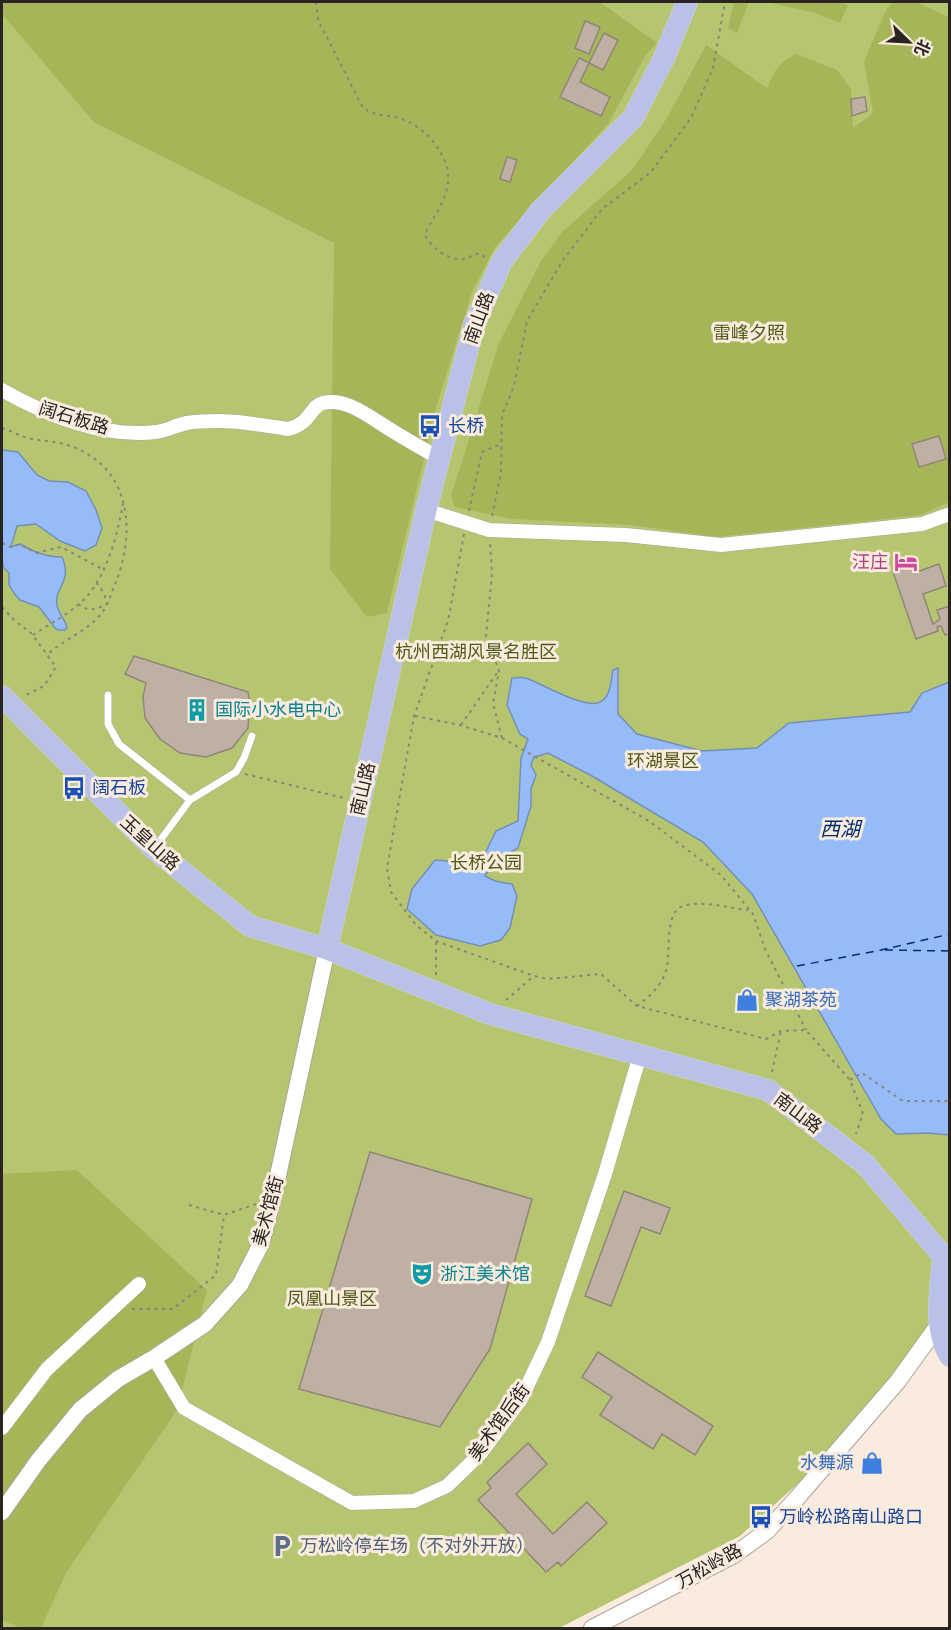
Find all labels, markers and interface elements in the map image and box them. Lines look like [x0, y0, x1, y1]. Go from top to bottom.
north arrow [879, 12, 939, 72]
text: 北 [910, 37, 934, 59]
street label: 南山路 [459, 289, 499, 347]
park label: 雷峰夕照 [713, 322, 785, 344]
street label: 阔石板路 [36, 397, 112, 439]
bus stop icon: 长桥 [417, 413, 443, 439]
place label: 长桥 [448, 415, 484, 437]
hotel icon: 汪庄 [893, 549, 919, 575]
place label: 汪庄 [852, 551, 888, 573]
park label: 杭州西湖风景名胜区 [395, 641, 557, 663]
building icon: 国际小水电中心 [184, 697, 210, 723]
place label: 国际小水电中心 [215, 699, 341, 721]
park label: 环湖景区 [627, 750, 699, 772]
street label: 南山路 [346, 760, 380, 818]
bus stop icon: 阔石板 [61, 775, 87, 801]
place label: 阔石板 [92, 777, 146, 799]
street label: 玉皇山路 [116, 811, 184, 875]
water label: 西湖 [820, 817, 863, 841]
park label: 长桥公园 [450, 852, 522, 874]
shop icon: 聚湖茶苑 [734, 987, 760, 1013]
place label: 聚湖茶苑 [765, 989, 837, 1011]
street label: 南山路 [770, 1088, 826, 1138]
street label: 美术馆街 [248, 1173, 288, 1249]
theatre icon: 浙江美术馆 [409, 1261, 435, 1287]
place label: 浙江美术馆 [440, 1263, 530, 1285]
park label: 凤凰山景区 [287, 1288, 377, 1310]
street label: 美术馆后街 [464, 1379, 534, 1465]
shop icon: 水舞源 [859, 1450, 885, 1476]
place label: 水舞源 [800, 1452, 854, 1474]
bus stop icon: 万岭松路南山路口 [748, 1504, 774, 1530]
place label: 万岭松路南山路口 [779, 1506, 923, 1528]
parking icon: 万松岭停车场（不对外开放） [269, 1533, 295, 1559]
place label: 万松岭停车场（不对外开放） [300, 1535, 534, 1557]
street label: 万松岭路 [672, 1539, 746, 1593]

